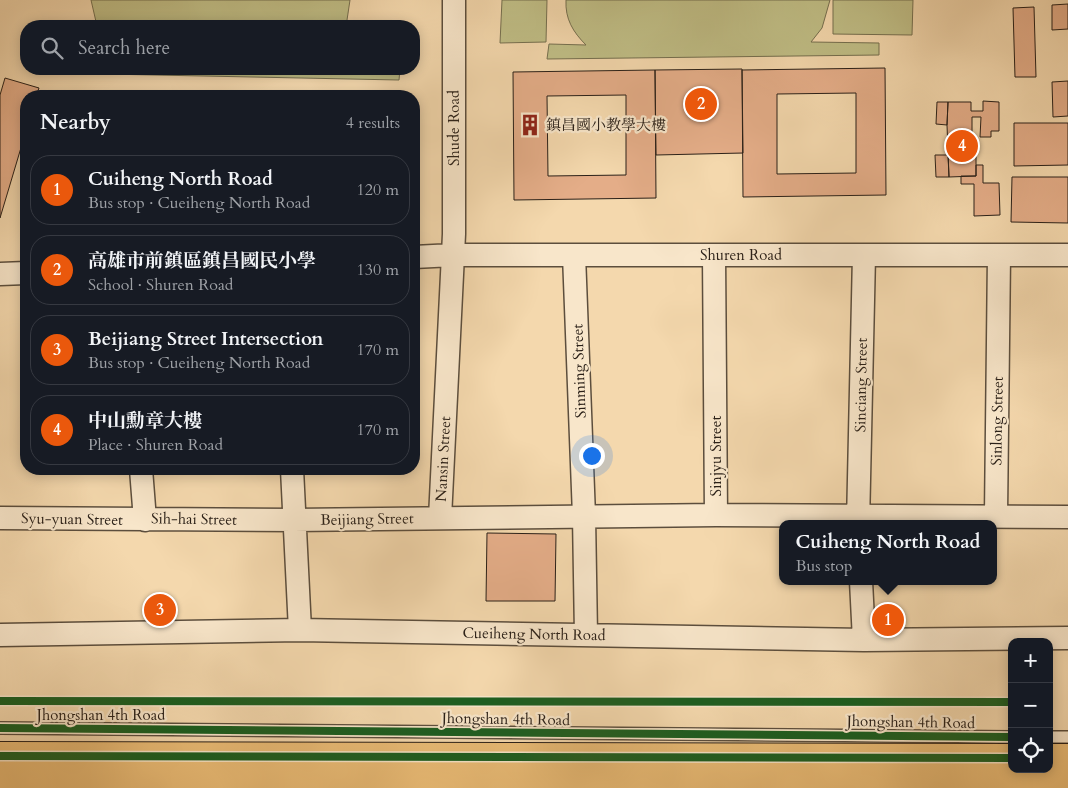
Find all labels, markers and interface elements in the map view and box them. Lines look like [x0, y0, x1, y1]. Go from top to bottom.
search box [20, 20, 420, 75]
icon: search [38, 34, 66, 62]
text: Search here [78, 35, 170, 61]
pin: 2 [685, 85, 717, 123]
street label: Shude Road [444, 90, 464, 166]
text: Nearby [40, 108, 111, 137]
text: 4 results [346, 112, 400, 134]
building icon: 鎮昌國小教學大樓 [517, 112, 543, 138]
place label: 鎮昌國小教學大樓 [546, 115, 666, 135]
pin: 4 [946, 127, 978, 165]
text: Cuiheng North Road [88, 166, 273, 192]
text: 1 [53, 179, 61, 201]
text: 120 m [357, 179, 399, 201]
text: Bus stop · Cueiheng North Road [88, 192, 310, 214]
street label: Shuren Road [700, 245, 782, 265]
text: 高雄市前鎮區鎮昌國民小學 [88, 248, 316, 274]
text: 2 [53, 259, 61, 281]
text: 130 m [357, 259, 399, 281]
text: School · Shuren Road [88, 274, 233, 296]
street label: Sinming Street [567, 323, 591, 418]
text: Beijiang Street Intersection [88, 326, 324, 352]
street label: Sinciang Street [850, 337, 872, 433]
text: 3 [53, 339, 61, 361]
text: 170 m [357, 339, 399, 361]
text: Bus stop · Cueiheng North Road [88, 352, 310, 374]
street label: Sinlong Street [986, 376, 1008, 466]
text: 中山勳章大樓 [88, 408, 202, 434]
street label: Nansin Street [431, 415, 455, 502]
street label: Sinjyu Street [706, 415, 726, 496]
text: 4 [53, 419, 61, 441]
text: 170 m [357, 419, 399, 441]
text: Place · Shuren Road [88, 434, 223, 456]
your location [579, 443, 605, 469]
street label: Syu-yuan Street [21, 508, 123, 530]
street label: Sih-hai Street [151, 508, 237, 530]
street label: Beijiang Street [320, 508, 414, 530]
popup [779, 520, 997, 585]
text: Cuiheng North Road [796, 529, 980, 555]
text: Bus stop [796, 555, 852, 577]
pin: 3 [144, 591, 176, 629]
pin: 1 [872, 601, 904, 639]
street label: Cueiheng North Road [462, 623, 606, 645]
map controls [1008, 638, 1053, 773]
button: + [1008, 638, 1053, 683]
button: − [1008, 683, 1053, 728]
street label: Jhongshan 4th Road [35, 705, 165, 725]
street label: Jhongshan 4th Road [440, 708, 570, 730]
street label: Jhongshan 4th Road [845, 711, 975, 733]
button: locate [1008, 728, 1053, 773]

